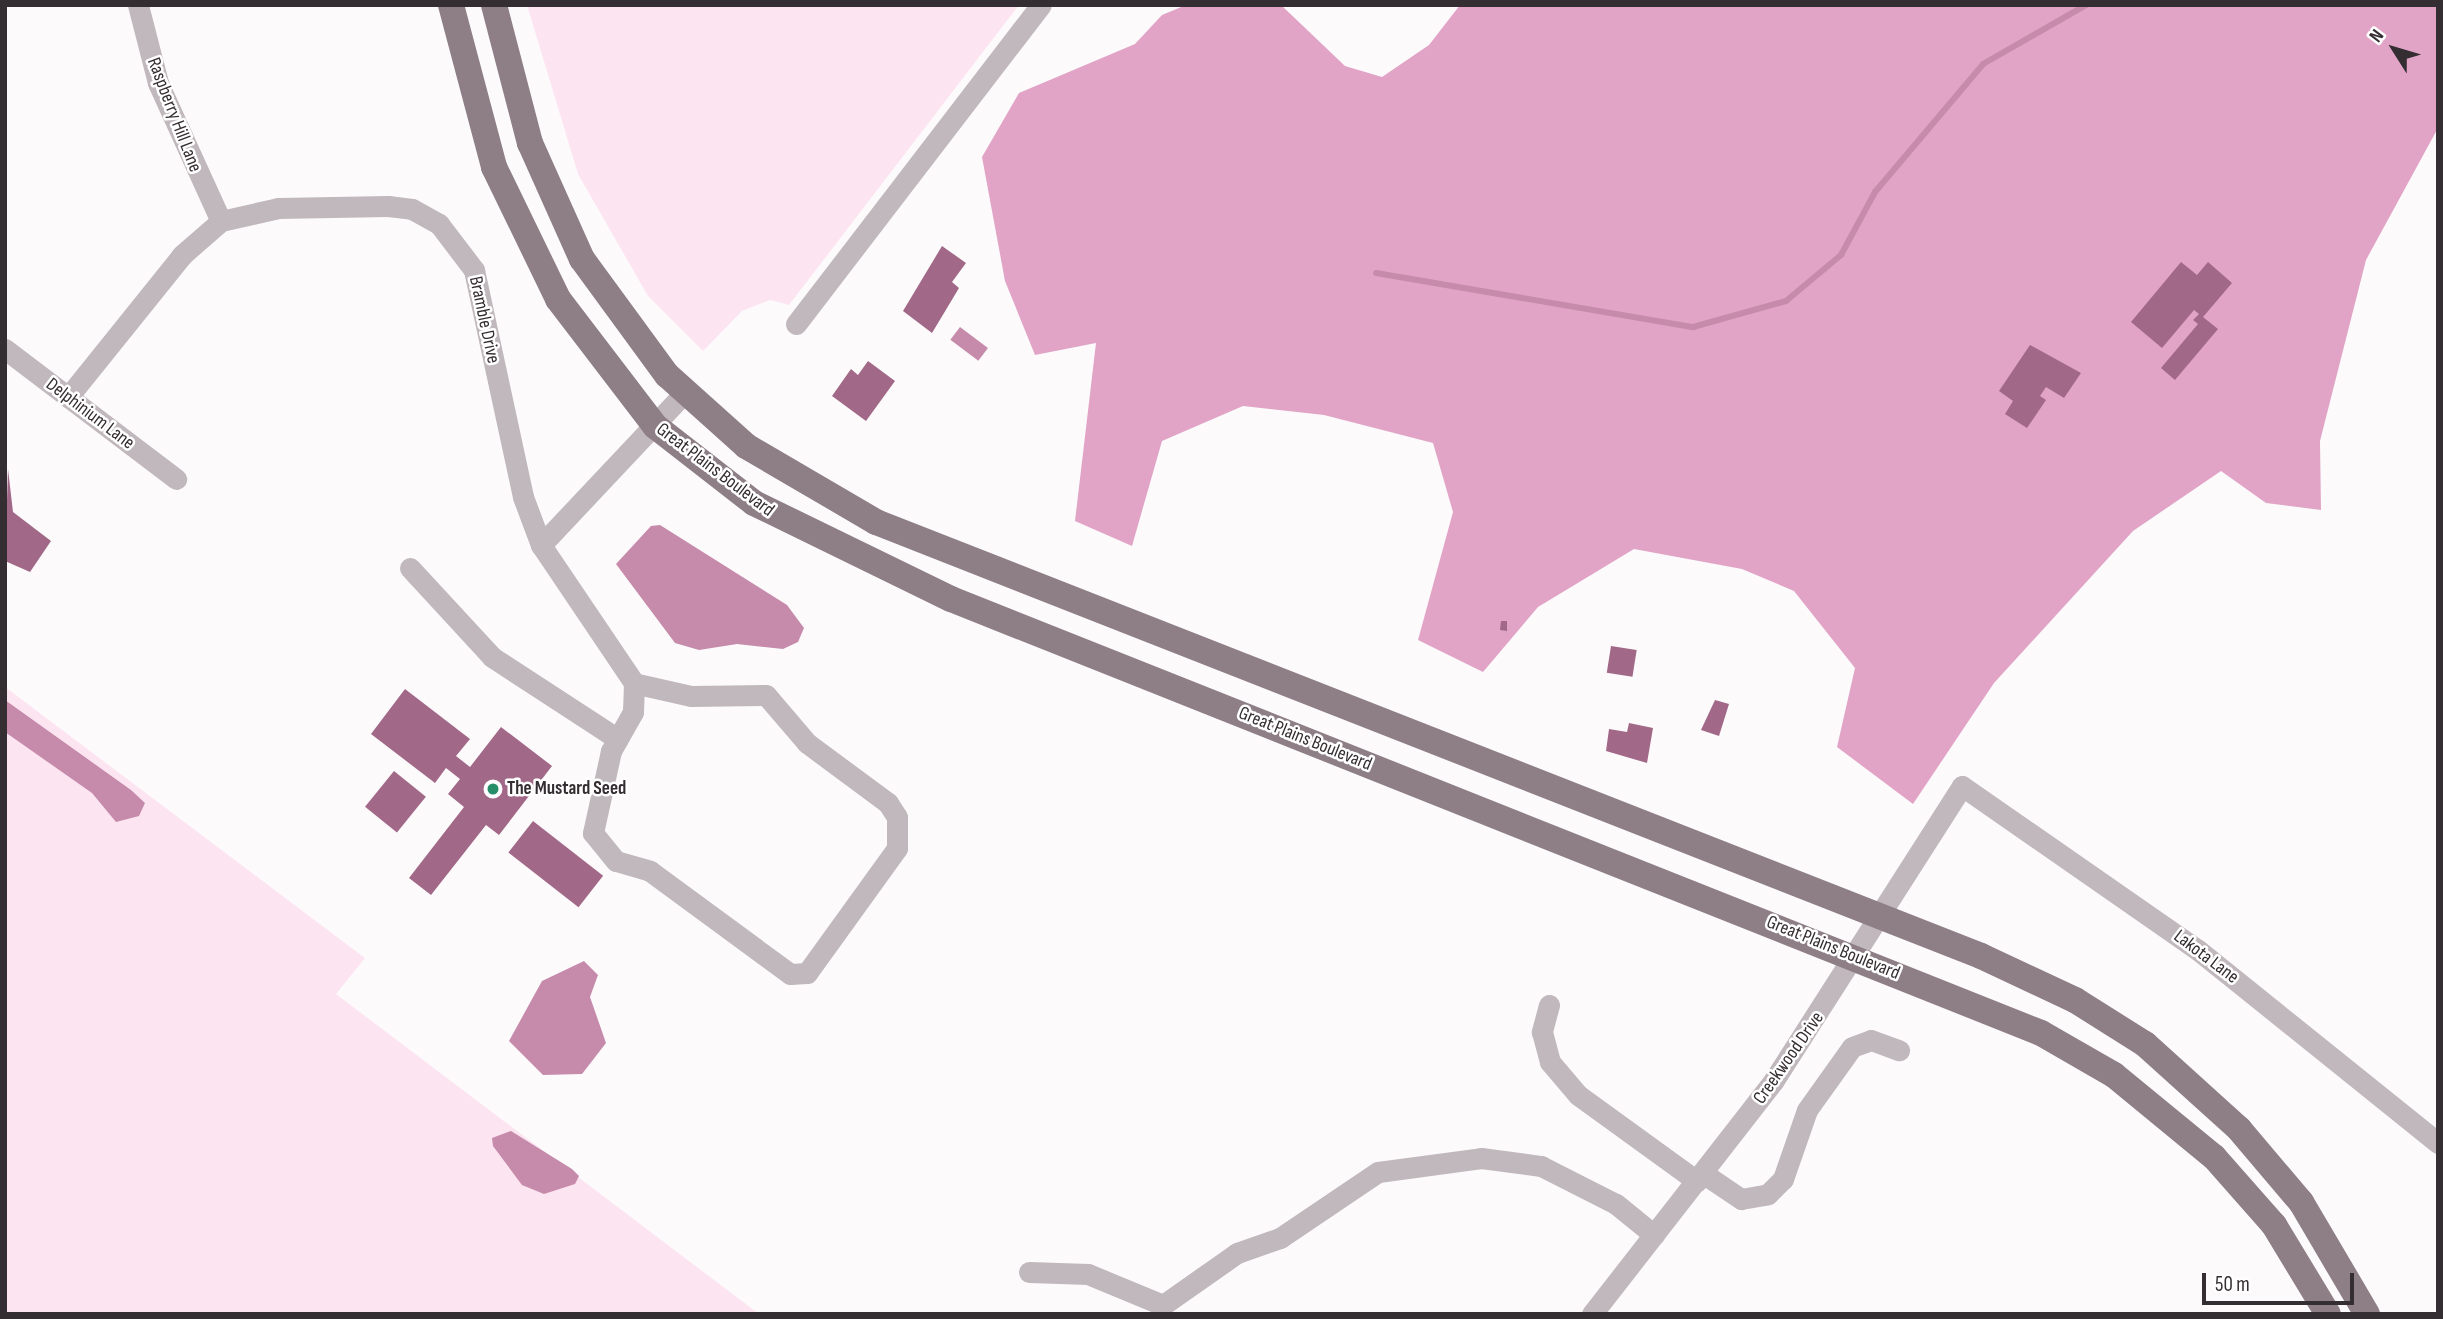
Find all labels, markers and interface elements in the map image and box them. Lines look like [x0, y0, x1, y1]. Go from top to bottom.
north arrow [2359, 14, 2429, 84]
text: N [2365, 25, 2389, 47]
street label: Raspberry Hill Lane [142, 54, 206, 176]
street label: Bramble Drive [464, 274, 504, 366]
street label: Delphinium Lane [41, 373, 139, 455]
street label: Great Plains Boulevard [652, 418, 778, 522]
street label: Great Plains Boulevard [1235, 702, 1375, 776]
place label: The Mustard Seed [507, 778, 626, 800]
marker: The Mustard Seed [485, 781, 501, 797]
street label: Great Plains Boulevard [1763, 911, 1903, 985]
street label: Lakota Lane [2169, 925, 2243, 989]
street label: Creekwood Drive [1749, 1008, 1829, 1108]
scale bar [2205, 1260, 2357, 1304]
text: 50 m [2215, 1272, 2250, 1297]

